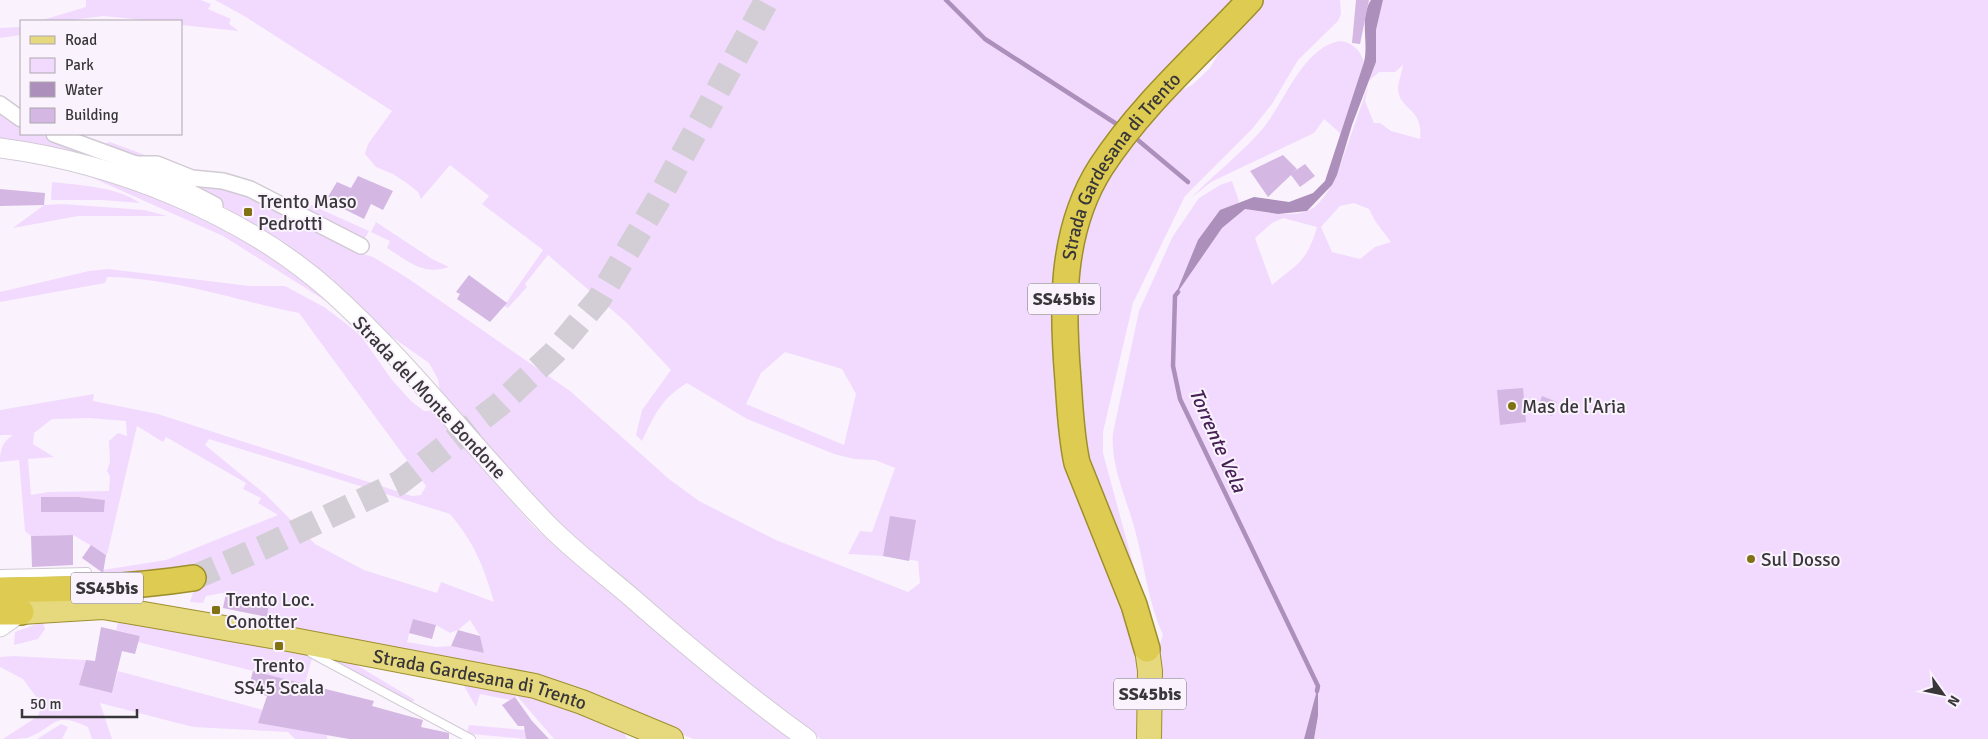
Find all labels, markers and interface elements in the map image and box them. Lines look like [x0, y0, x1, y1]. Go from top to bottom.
legend [20, 20, 182, 135]
text: Road [65, 31, 97, 49]
text: Park [65, 56, 94, 74]
street label: Strada Gardesana di Trento [1057, 67, 1186, 262]
text: Water [65, 81, 103, 99]
text: Building [65, 106, 119, 124]
place label: Trento Maso Pedrotti [258, 190, 357, 236]
marker: Trento Maso Pedrotti [242, 206, 254, 218]
road number: SS45bis [1028, 284, 1100, 314]
street label: Strada del Monte Bondone [347, 311, 511, 484]
water label: Torrente Vela [1183, 384, 1252, 497]
place label: Mas de l'Aria [1522, 395, 1626, 419]
marker: Mas de l'Aria [1506, 400, 1518, 412]
place label: Sul Dosso [1761, 548, 1841, 572]
marker: Sul Dosso [1745, 553, 1757, 565]
road number: SS45bis [71, 572, 143, 604]
place label: Trento Loc. Conotter [226, 588, 315, 634]
marker: Trento Loc. Conotter [210, 604, 222, 616]
marker: Trento SS45 Scala [273, 640, 285, 652]
street label: Strada Gardesana di Trento [371, 644, 590, 716]
place label: Trento SS45 Scala [234, 654, 324, 700]
north arrow [1918, 669, 1968, 719]
road number: SS45bis [1114, 679, 1186, 710]
scale bar [22, 686, 138, 718]
text: N [1944, 692, 1963, 710]
text: 50 m [30, 695, 61, 713]

